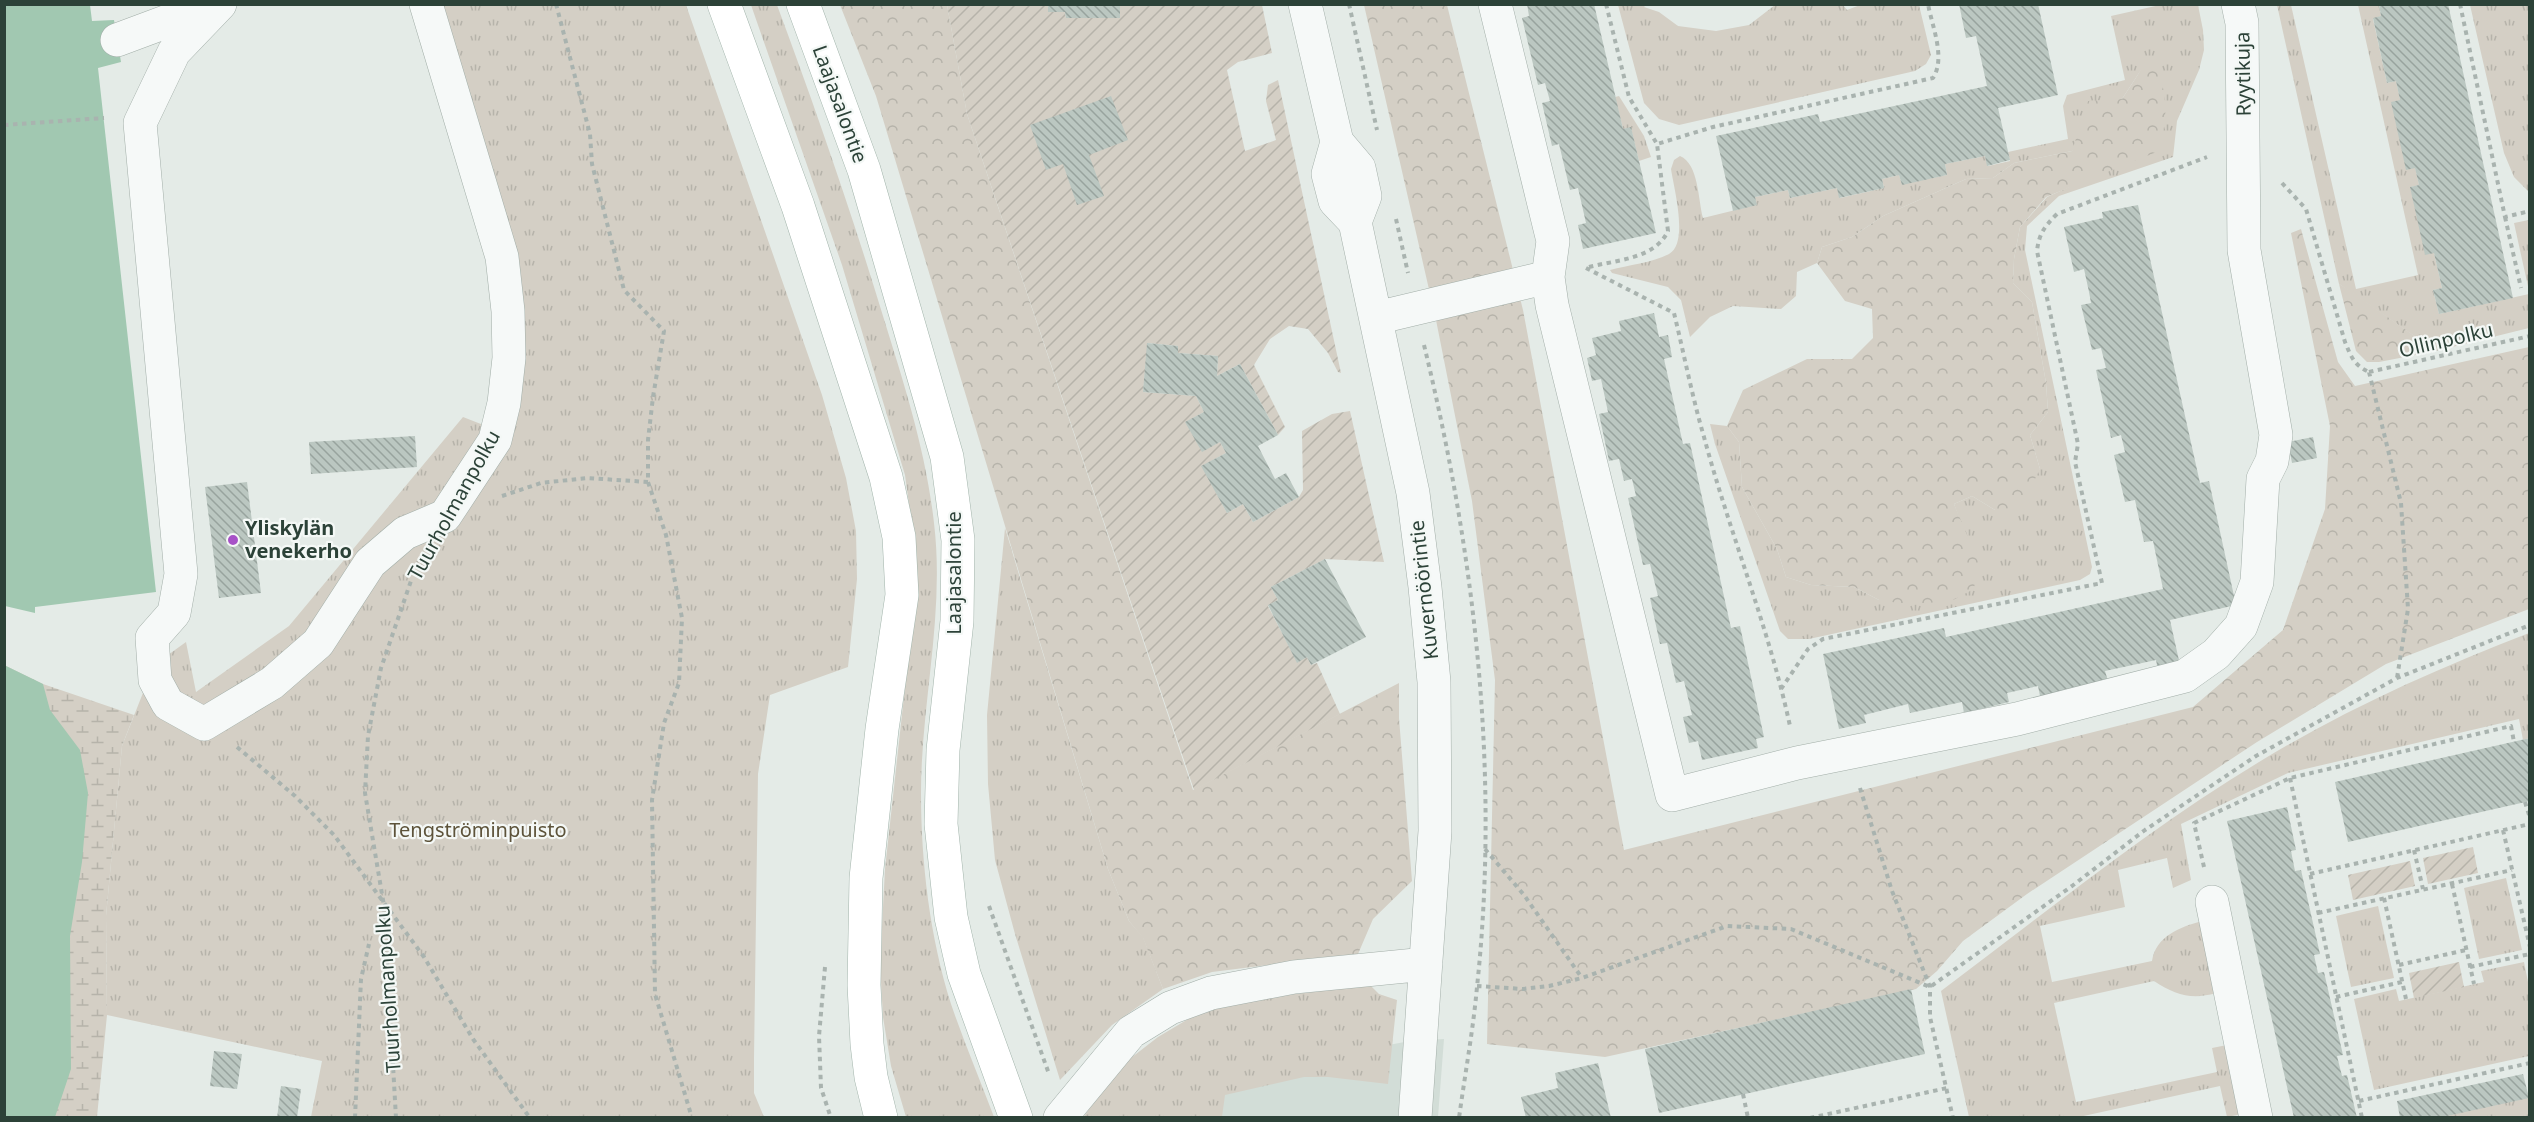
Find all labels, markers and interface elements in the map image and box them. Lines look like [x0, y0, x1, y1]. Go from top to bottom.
street label: Ryytikuja [2228, 31, 2257, 117]
street label: Laajasalontie [807, 41, 874, 166]
street label: Ollinpolku [2396, 316, 2496, 363]
street label: Tuurholmanpolku [401, 425, 506, 585]
street label: Laajasalontie [940, 511, 967, 635]
place label: Yliskylän venekerho [245, 514, 352, 564]
street label: Kuvernöörintie [1403, 519, 1444, 661]
marker: Yliskylän venekerho [226, 533, 240, 547]
park label: Tengströminpuisto [389, 816, 567, 843]
street label: Tuurholmanpolku [368, 904, 407, 1074]

